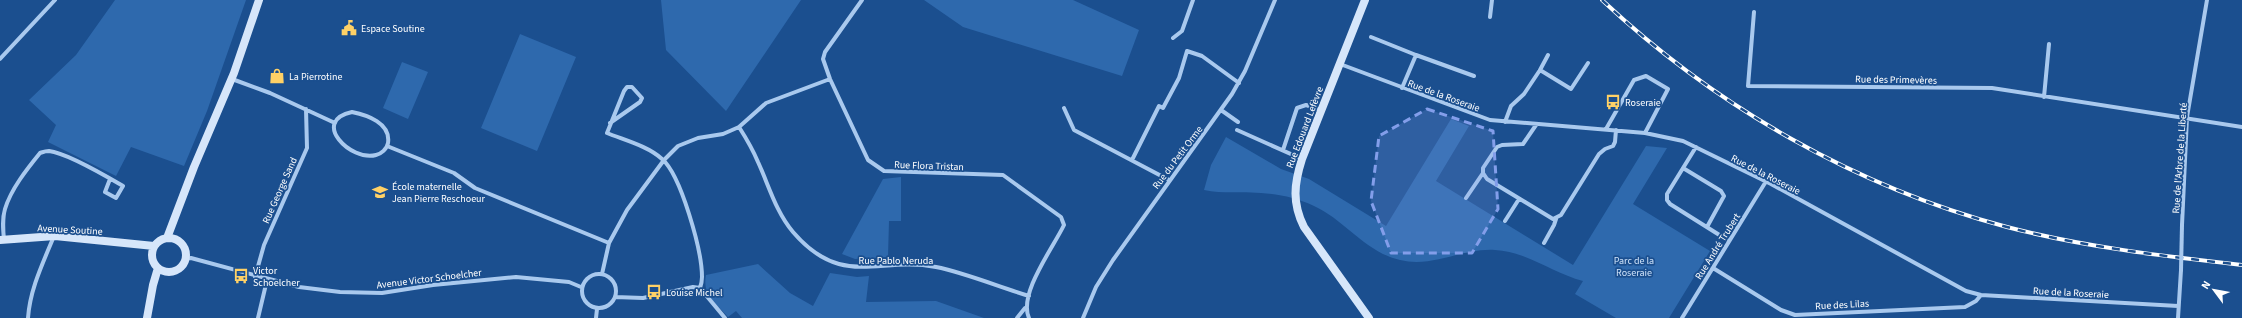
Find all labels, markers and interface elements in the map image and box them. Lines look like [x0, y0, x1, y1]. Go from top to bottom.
public building icon: Espace Soutine [340, 19, 358, 37]
place label: Espace Soutine [361, 22, 425, 36]
shop icon: La Pierrotine [268, 67, 286, 85]
place label: La Pierrotine [289, 70, 342, 84]
street label: Rue des Primevères [1855, 72, 1937, 88]
street label: Rue de la Roseraie [1406, 76, 1482, 116]
street label: Rue Edouard Lefèvre [1283, 85, 1327, 170]
bus stop icon: Roseraie [1604, 93, 1622, 111]
place label: Roseraie [1625, 96, 1661, 110]
street label: Rue de l'Arbre de la Liberté [2169, 102, 2191, 214]
street label: Rue du Petit Orme [1149, 123, 1206, 192]
street label: Rue de la Roseraie [1728, 151, 1803, 198]
street label: Rue George Sand [259, 155, 301, 226]
street label: Rue Flora Tristan [894, 158, 964, 174]
place label: École maternelle Jean Pierre Reschoeur [392, 180, 486, 206]
school or university icon: École maternelle Jean Pierre Reschoeur [371, 183, 389, 201]
street label: Rue André Trubert [1692, 210, 1744, 282]
street label: Avenue Soutine [37, 221, 103, 239]
street label: Rue Pablo Neruda [859, 254, 933, 268]
park label: Parc de la Roseraie [1614, 254, 1654, 280]
place label: Victor Schoelcher [253, 264, 300, 290]
street label: Avenue Victor Schoelcher [376, 266, 483, 292]
bus stop icon: Victor Schoelcher [232, 267, 250, 285]
north arrow [2194, 270, 2234, 310]
text: N [2198, 278, 2214, 292]
bus stop icon: Louise Michel [645, 283, 663, 301]
street label: Rue de la Roseraie [2033, 284, 2109, 302]
place label: Louise Michel [666, 286, 723, 300]
street label: Rue des Lilas [1815, 297, 1869, 313]

